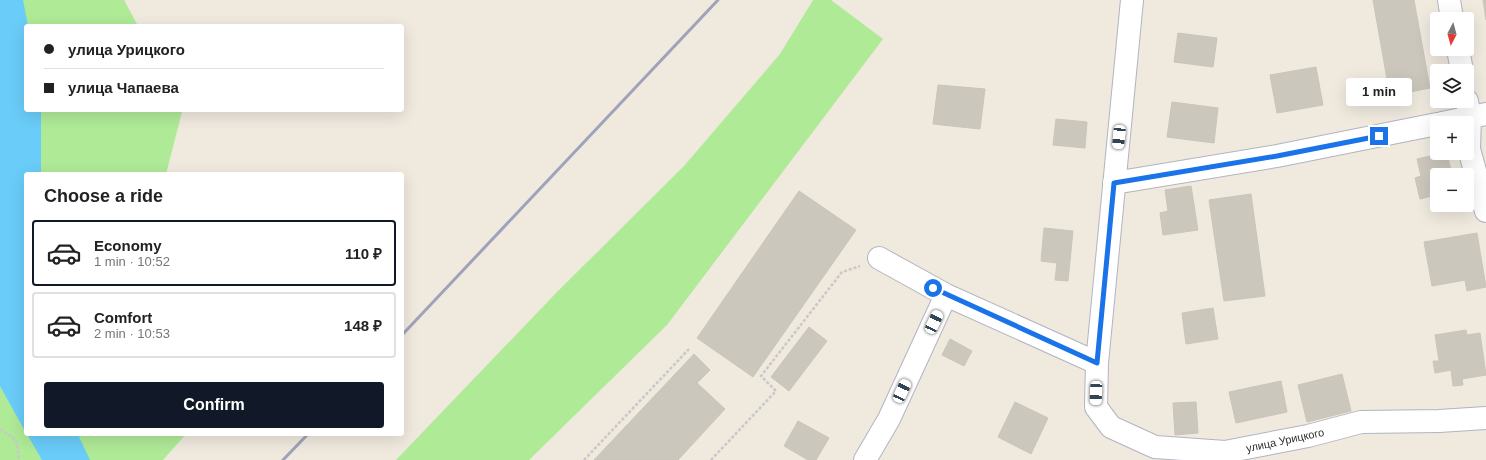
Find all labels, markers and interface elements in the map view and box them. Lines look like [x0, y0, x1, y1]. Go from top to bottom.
north arrow [1430, 12, 1474, 56]
map controls [1430, 12, 1474, 212]
text: улица Урицкого [68, 41, 185, 58]
button: layers [1430, 64, 1474, 108]
callout: 1 min [1346, 78, 1412, 106]
text: улица Чапаева [68, 79, 179, 96]
text: 1 min [1362, 84, 1396, 99]
button: + [1430, 116, 1474, 160]
car [1112, 124, 1126, 150]
route end [1370, 127, 1388, 145]
button: − [1430, 168, 1474, 212]
text: Choose a ride [44, 186, 163, 206]
icon: car [46, 235, 82, 271]
text: Economy [94, 237, 162, 254]
text: 110 ₽ [345, 245, 382, 262]
text: 1 min · 10:52 [94, 254, 170, 269]
route start [924, 279, 942, 297]
icon: car [46, 307, 82, 343]
text: Comfort [94, 309, 152, 326]
car [923, 309, 945, 335]
text: 148 ₽ [344, 317, 382, 334]
text: 2 min · 10:53 [94, 326, 170, 341]
car [891, 378, 913, 404]
car [1090, 381, 1102, 405]
button: Confirm [44, 382, 384, 428]
street label: улица Урицкого [1245, 426, 1325, 454]

